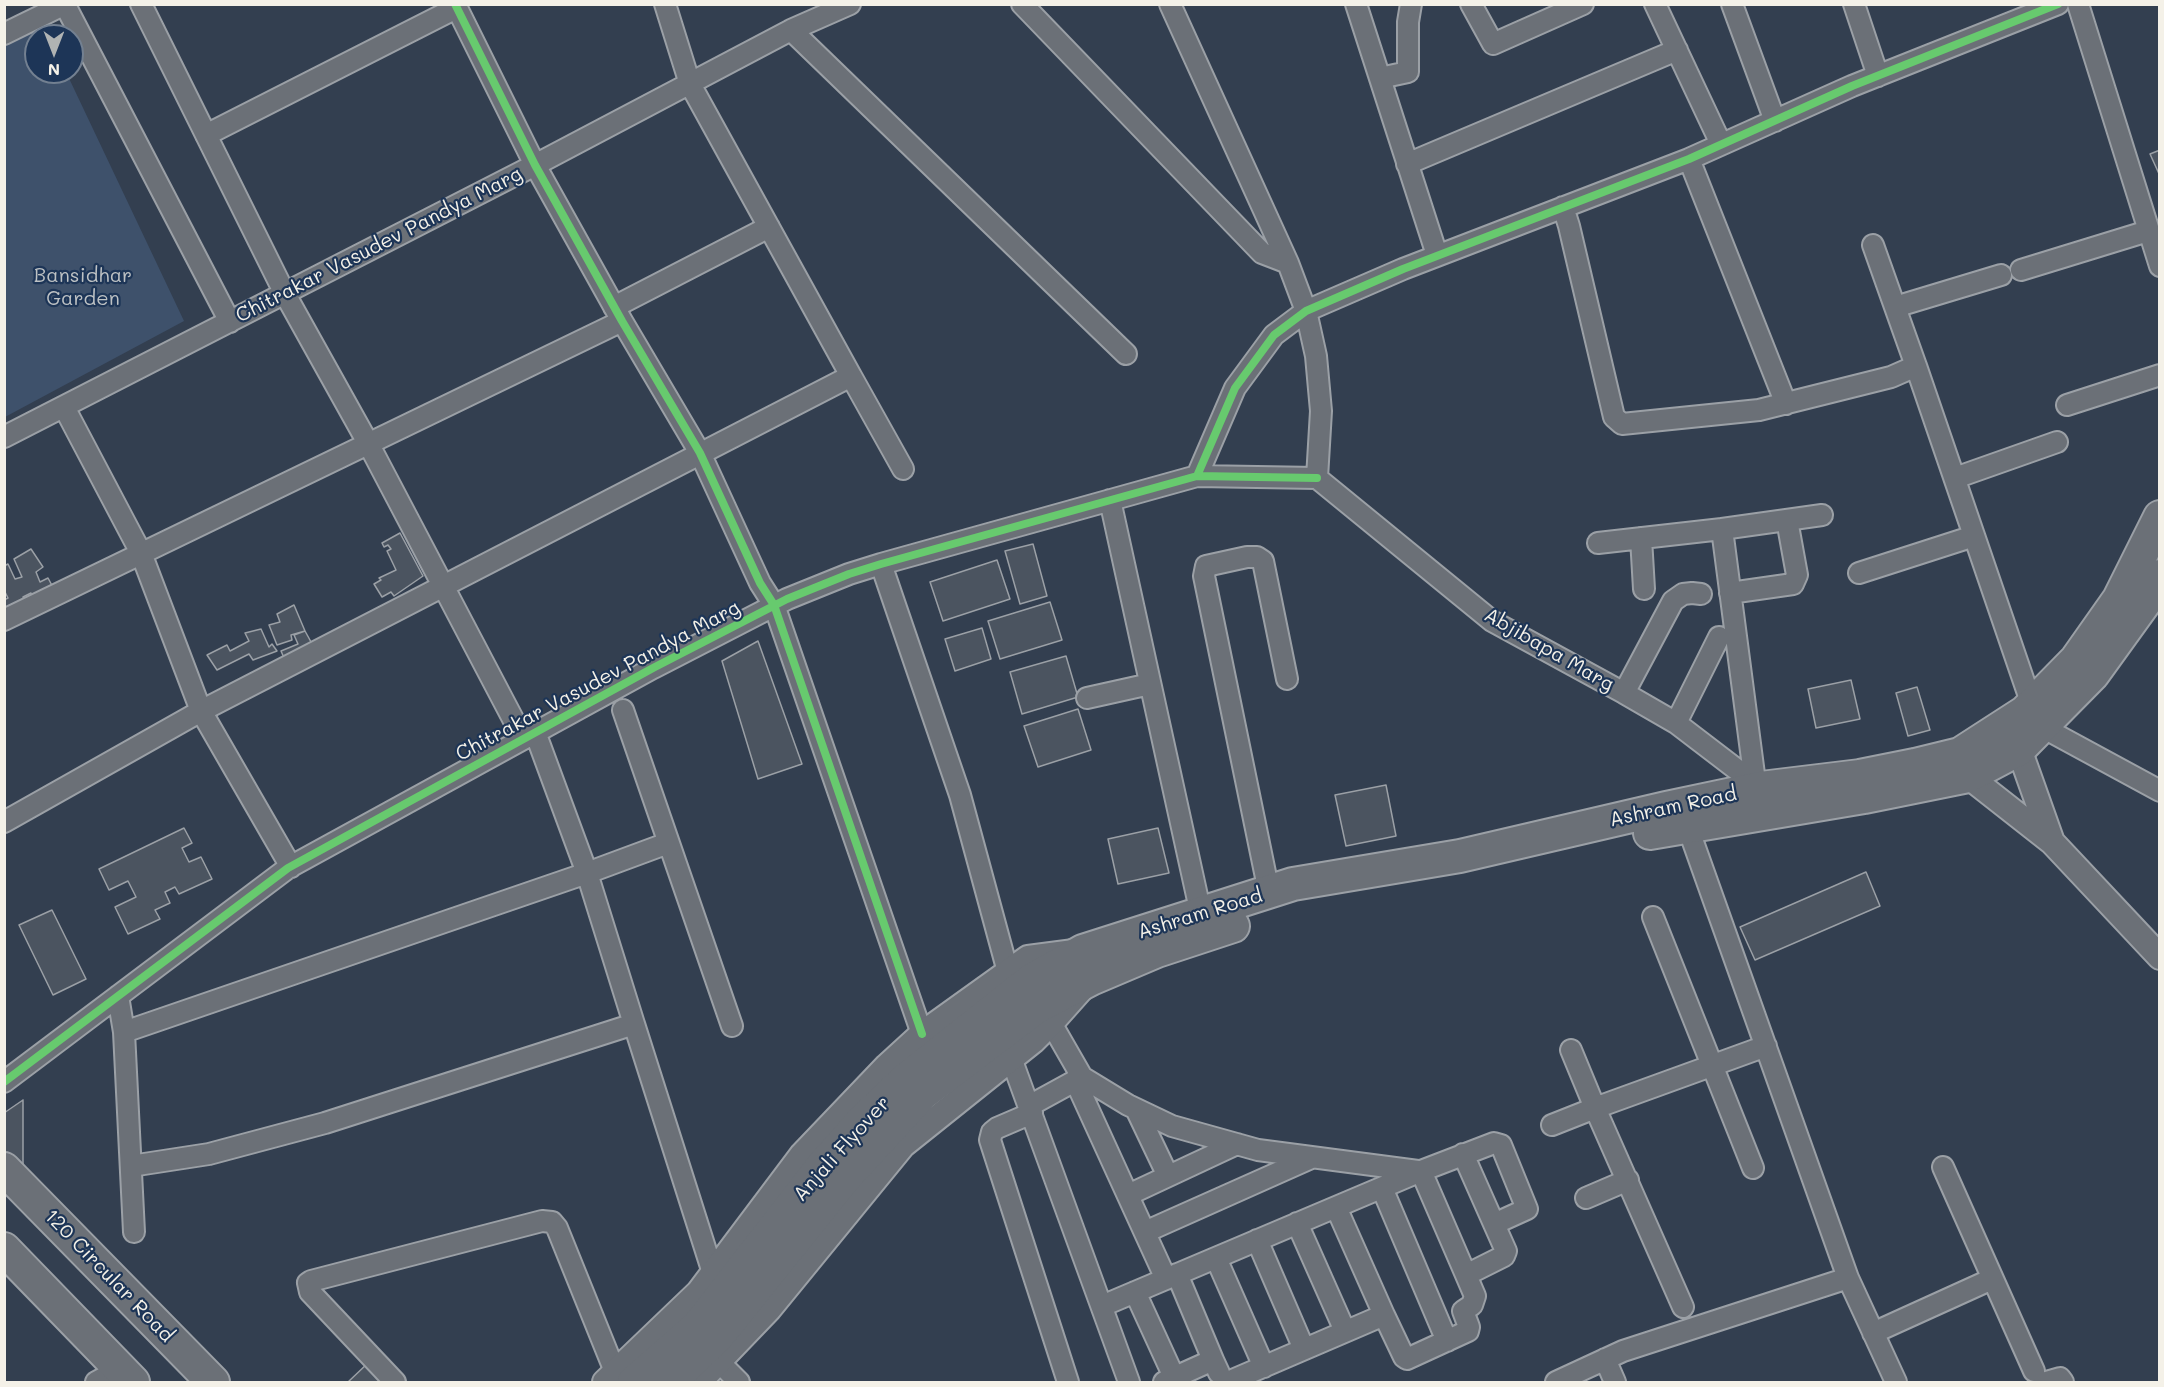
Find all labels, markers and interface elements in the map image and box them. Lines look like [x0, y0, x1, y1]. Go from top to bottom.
north arrow [24, 24, 84, 84]
text: N [48, 60, 60, 81]
street label: Chitrakar Vasudev Pandya Marg [232, 162, 526, 328]
park label: Bansidhar Garden [34, 264, 132, 311]
street label: Chitrakar Vasudev Pandya Marg [452, 596, 744, 766]
street label: Abjibapa Marg [1480, 603, 1618, 697]
street label: Ashram Road [1607, 782, 1739, 832]
street label: Ashram Road [1135, 884, 1265, 944]
street label: Anjali Flyover [789, 1091, 895, 1207]
street label: 120 Circular Road [39, 1204, 179, 1348]

